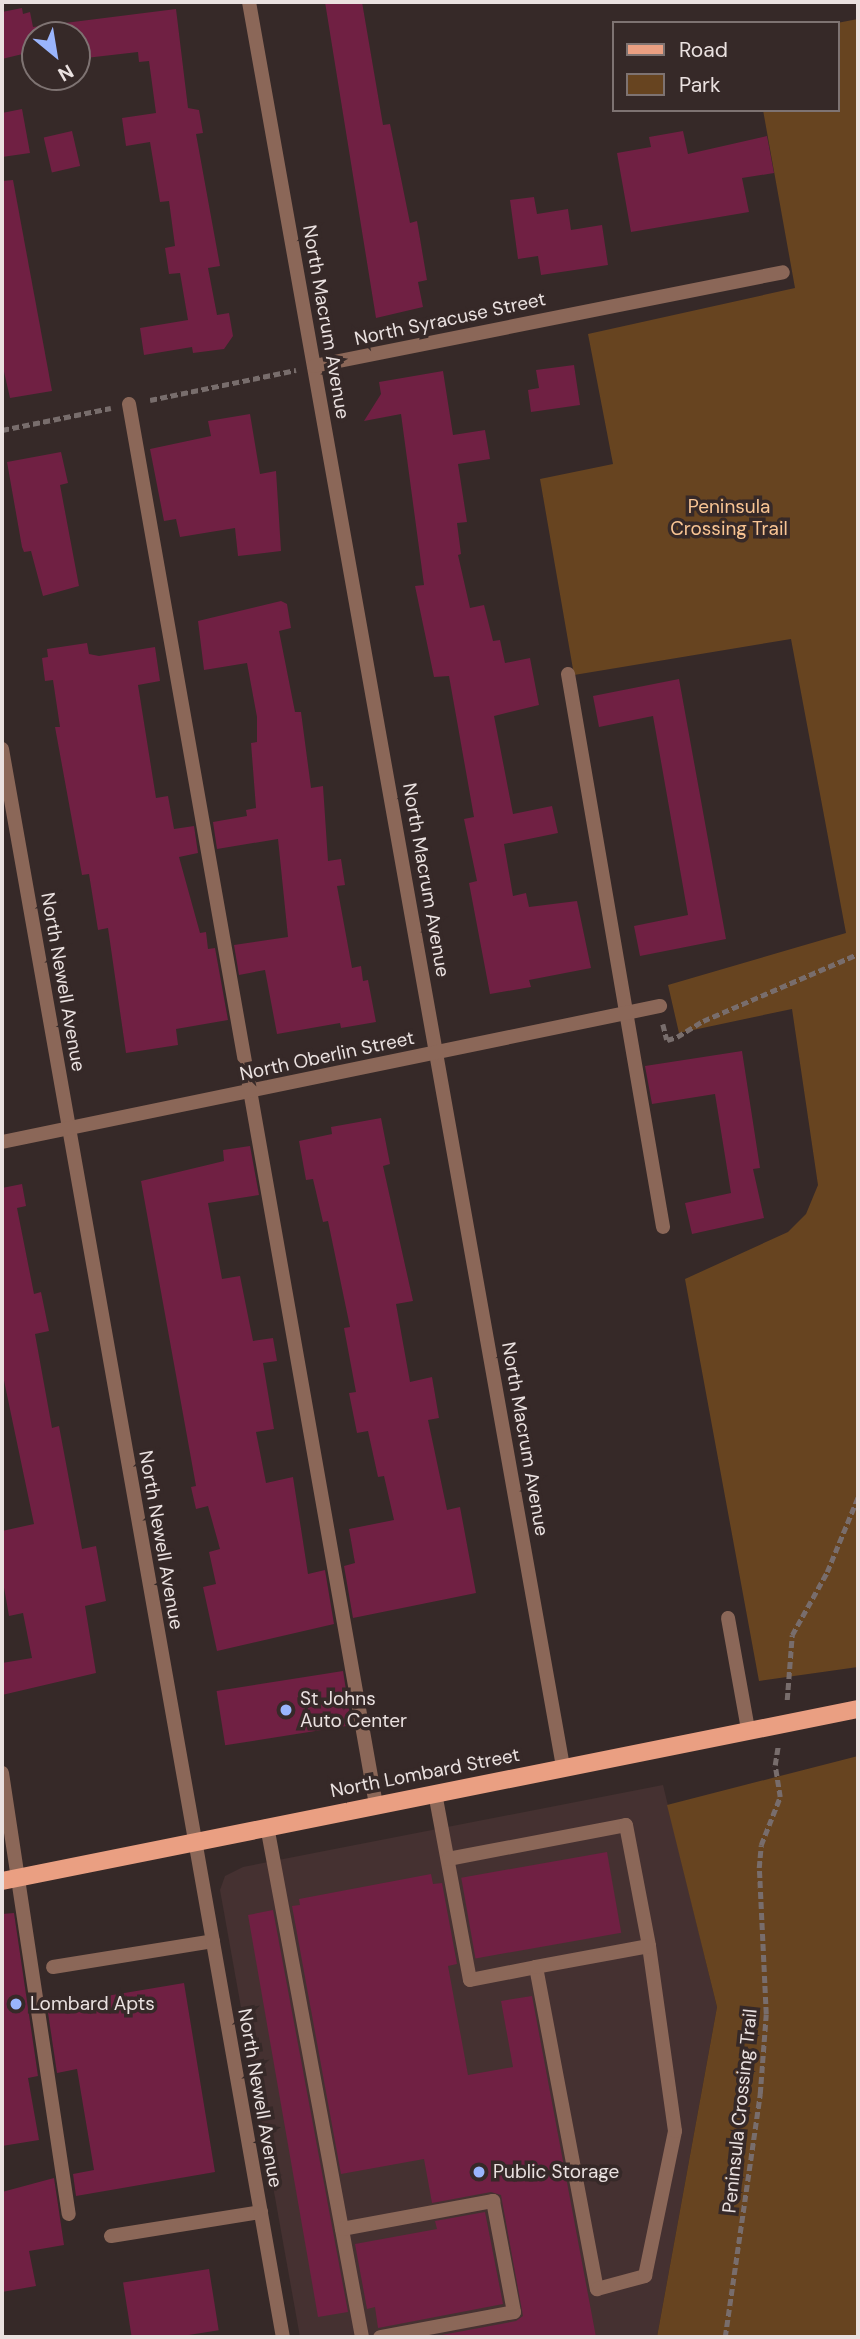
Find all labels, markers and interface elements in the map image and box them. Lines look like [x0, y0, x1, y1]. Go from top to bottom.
north arrow [21, 21, 91, 91]
legend [612, 21, 839, 112]
text: Road [679, 36, 728, 64]
text: N [54, 59, 78, 87]
text: Park [679, 71, 720, 99]
street label: North Macrum Avenue [298, 223, 354, 421]
street label: North Syracuse Street [352, 288, 548, 350]
park label: Peninsula Crossing Trail [670, 496, 788, 540]
street label: North Macrum Avenue [398, 781, 454, 979]
street label: North Newell Avenue [36, 891, 90, 1073]
street label: North Oberlin Street [238, 1026, 416, 1086]
street label: North Macrum Avenue [497, 1340, 553, 1538]
street label: North Newell Avenue [134, 1449, 188, 1631]
place label: St Johns Auto Center [300, 1688, 407, 1732]
marker: St Johns Auto Center [278, 1702, 294, 1718]
street label: North Lombard Street [328, 1743, 522, 1803]
place label: Lombard Apts [30, 1993, 155, 2015]
marker: Lombard Apts [8, 1996, 24, 2012]
street label: North Newell Avenue [233, 2007, 287, 2189]
street label: Peninsula Crossing Trail [718, 2008, 762, 2214]
place label: Public Storage [493, 2161, 619, 2183]
marker: Public Storage [471, 2164, 487, 2180]

